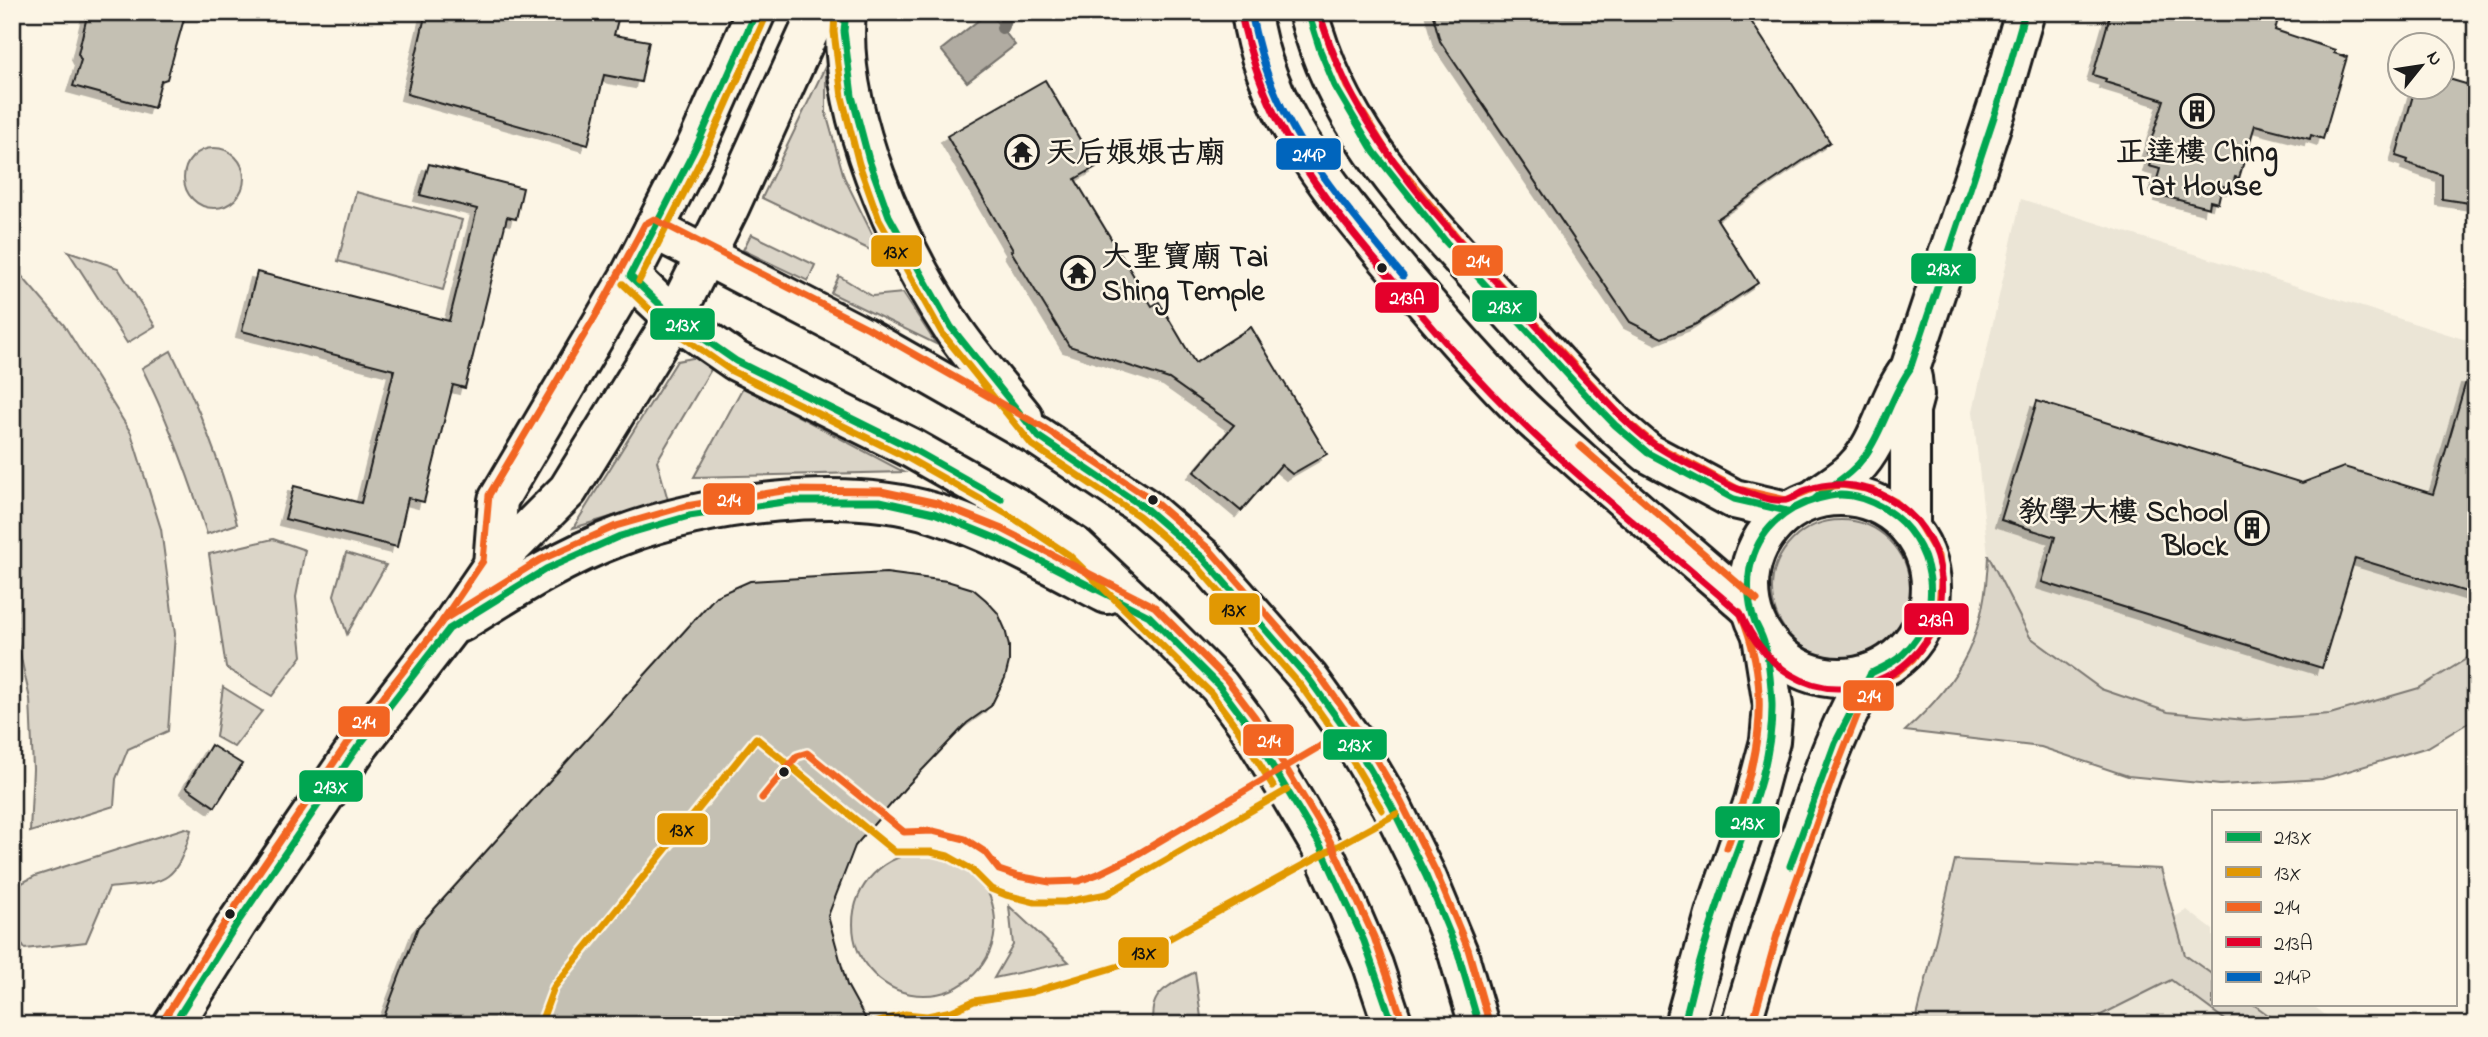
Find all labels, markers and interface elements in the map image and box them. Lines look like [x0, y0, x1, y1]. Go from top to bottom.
north arrow [2386, 32, 2456, 102]
text: N [2419, 46, 2449, 71]
building icon: 正達樓 Ching Tat House [2178, 92, 2216, 130]
place label: 正達樓 Ching Tat House [2116, 132, 2278, 210]
temple icon: 天后娘娘古廟 [1003, 133, 1041, 171]
place label: 天后娘娘古廟 [1046, 133, 1226, 177]
line badge: 214P [1275, 137, 1342, 171]
text: 214P [1291, 143, 1326, 170]
line badge: 13X [870, 234, 923, 268]
place label: 大聖寶廟 Tai Shing Temple [1102, 237, 1268, 316]
text: 13X [884, 240, 908, 267]
line badge: 214 [1451, 244, 1504, 277]
text: 214 [1465, 249, 1490, 276]
line badge: 213X [1910, 252, 1977, 285]
temple icon: 大聖寶廟 Tai Shing Temple [1059, 254, 1097, 292]
text: 213X [1926, 257, 1961, 284]
unlabelled marker [1375, 261, 1389, 275]
line badge: 213A [1374, 281, 1440, 314]
text: 213A [1388, 286, 1425, 313]
line badge: 213X [1471, 289, 1538, 323]
text: 213X [1487, 295, 1522, 322]
line badge: 213X [649, 307, 716, 341]
text: 213X [665, 313, 700, 340]
line badge: 214 [702, 482, 756, 516]
text: 214 [716, 488, 741, 515]
place label: 教學大樓 School Block [2018, 492, 2229, 570]
unlabelled marker [1146, 493, 1160, 507]
building icon: 教學大樓 School Block [2233, 509, 2271, 547]
line badge: 13X [1208, 592, 1261, 626]
text: 13X [1222, 598, 1246, 625]
line badge: 213A [1903, 602, 1970, 636]
text: 213A [1917, 608, 1954, 635]
line badge: 214 [1842, 679, 1895, 712]
text: 214 [1856, 684, 1881, 711]
line badge: 214 [337, 705, 391, 738]
text: 214 [351, 710, 376, 737]
line badge: 214 [1242, 723, 1295, 757]
line badge: 213X [1322, 728, 1388, 761]
text: 214 [1256, 729, 1281, 756]
text: 213X [1337, 733, 1372, 760]
unlabelled marker [777, 765, 791, 779]
line badge: 213X [298, 769, 364, 803]
text: 213X [313, 775, 348, 802]
line badge: 213X [1714, 805, 1781, 839]
legend [2212, 810, 2456, 1006]
text: 213X [1730, 811, 1765, 838]
line badge: 13X [656, 812, 709, 846]
text: 13X [670, 818, 694, 845]
text: 213X [2274, 824, 2312, 854]
text: 13X [2274, 860, 2301, 890]
text: 214 [2274, 894, 2300, 924]
unlabelled marker [223, 907, 237, 921]
text: 213A [2274, 930, 2313, 960]
line badge: 13X [1117, 936, 1170, 969]
text: 13X [1132, 941, 1156, 968]
text: 214P [2274, 964, 2311, 994]

